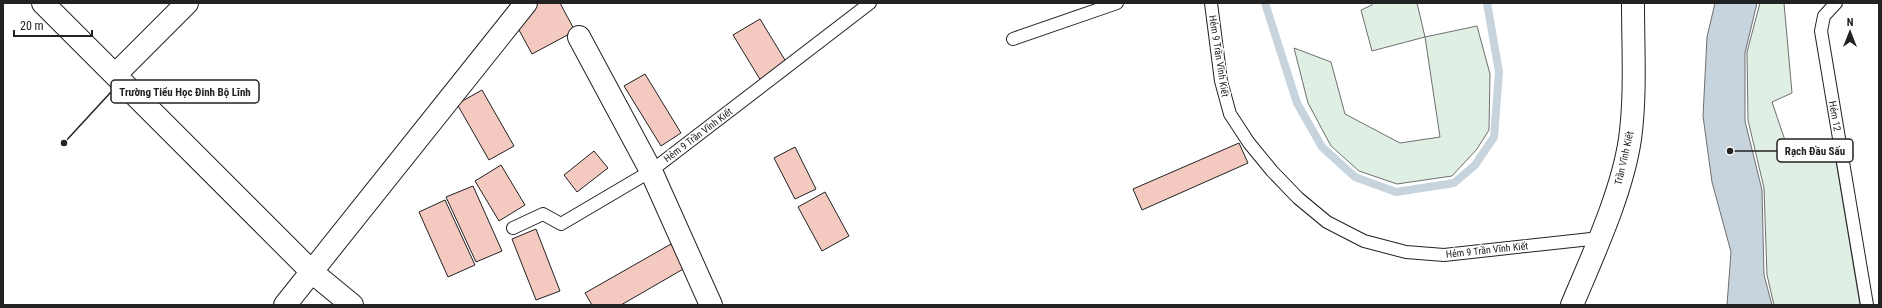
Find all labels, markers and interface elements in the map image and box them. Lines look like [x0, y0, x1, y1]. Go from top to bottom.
scale bar [14, 12, 92, 38]
north arrow [1830, 12, 1870, 52]
street label: Hẻm 9 Trần Vĩnh Kiết [1207, 14, 1232, 98]
text: N [1847, 16, 1854, 29]
text: 20 m [20, 19, 44, 33]
callout: Trường Tiểu Học Đinh Bộ Lĩnh [111, 80, 259, 103]
text: Trường Tiểu Học Đinh Bộ Lĩnh [119, 86, 251, 99]
street label: Hẻm 12 [1827, 100, 1843, 132]
street label: Hẻm 9 Trần Vĩnh Kiết [661, 105, 734, 164]
street label: Trần Vĩnh Kiết [1611, 130, 1636, 186]
callout: Rạch Đầu Sấu [1777, 139, 1853, 162]
text: Rạch Đầu Sấu [1785, 145, 1845, 158]
street label: Hẻm 9 Trần Vĩnh Kiết [1445, 239, 1529, 260]

